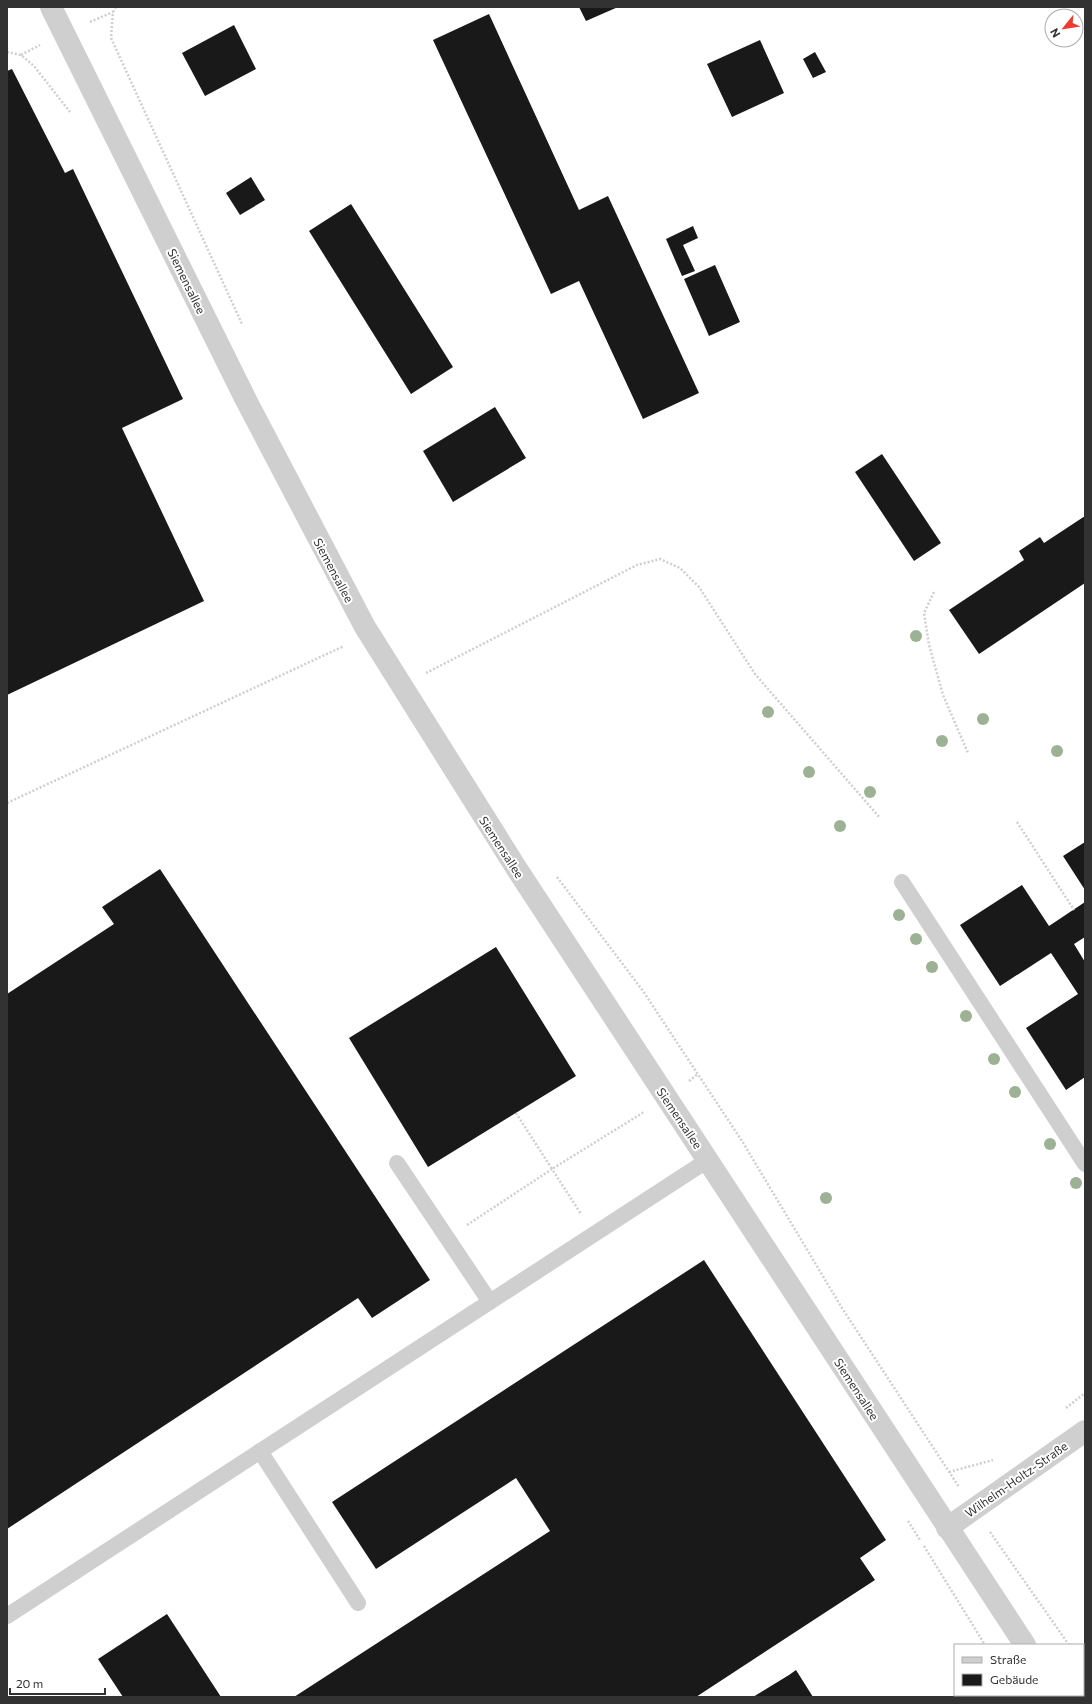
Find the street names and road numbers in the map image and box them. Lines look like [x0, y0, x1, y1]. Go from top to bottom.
street label: Siemensallee [165, 246, 209, 316]
street label: Siemensallee [311, 536, 357, 604]
street label: Siemensallee [477, 814, 527, 880]
street label: Siemensallee [654, 1085, 706, 1151]
street label: Siemensallee [832, 1356, 882, 1422]
street label: Wilhelm-Holtz-Straße [962, 1438, 1070, 1520]

